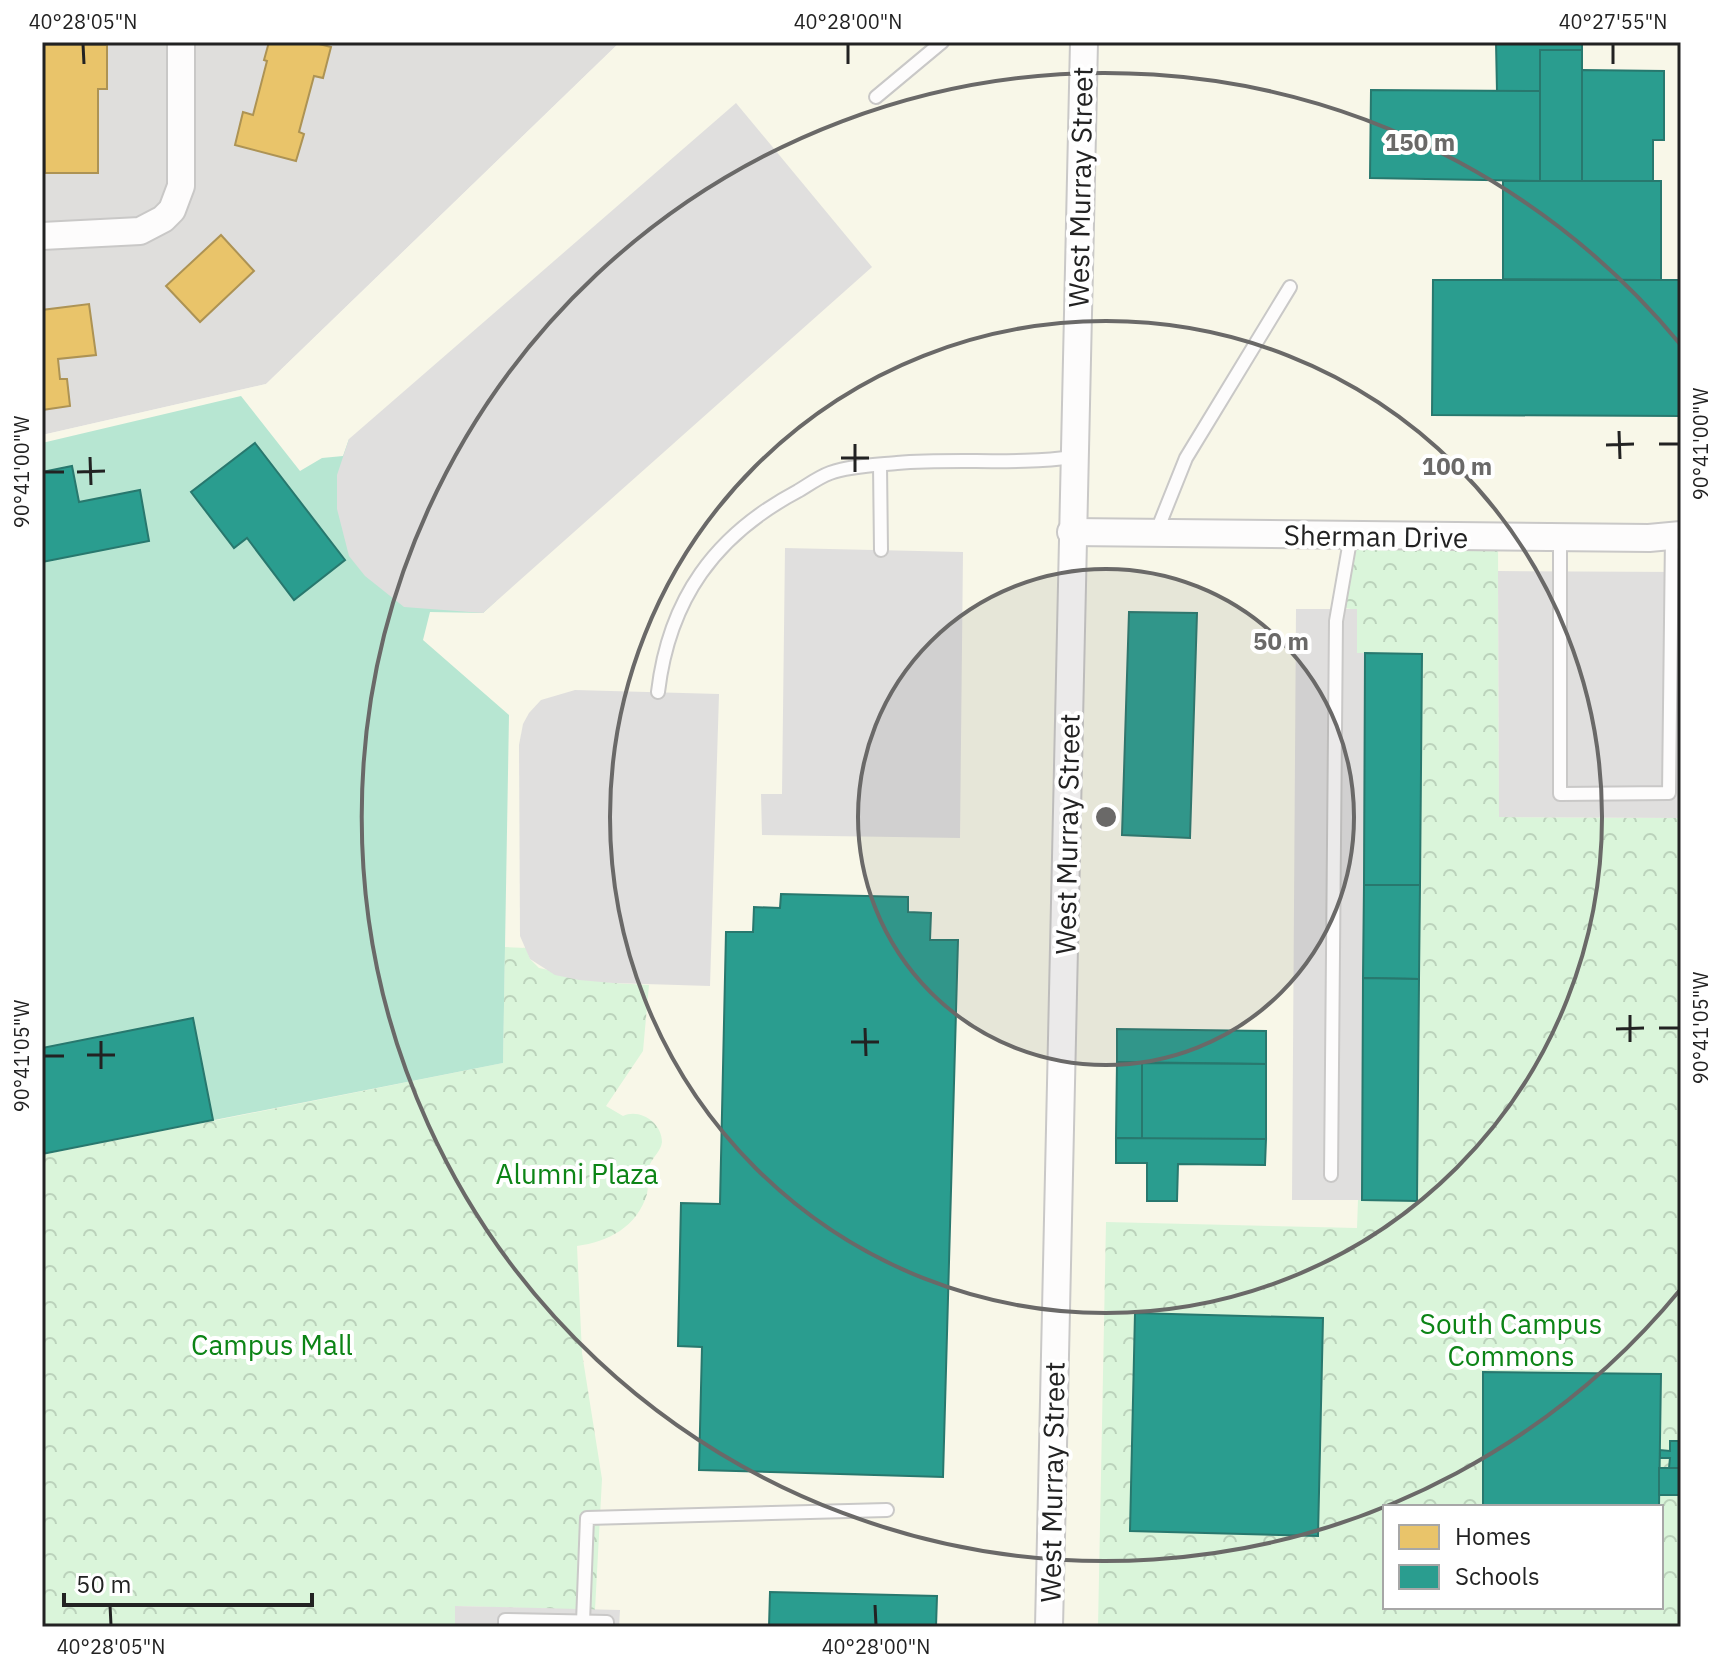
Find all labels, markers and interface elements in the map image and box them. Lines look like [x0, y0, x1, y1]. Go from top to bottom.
text: 40°28'05"N [29, 8, 137, 35]
text: 40°28'00"N [794, 8, 902, 35]
text: 40°27'55"N [1559, 8, 1667, 35]
street label: West Murray Street [1059, 66, 1101, 308]
text: 150 m [1385, 126, 1455, 158]
text: 90°41'00"W [1687, 387, 1714, 500]
text: 90°41'00"W [8, 415, 35, 528]
text: 100 m [1422, 450, 1492, 482]
street label: Sherman Drive [1283, 516, 1469, 556]
text: 50 m [1253, 625, 1309, 657]
street label: West Murray Street [1046, 713, 1088, 955]
centre of rings [1092, 803, 1120, 831]
text: 90°41'05"W [1687, 971, 1714, 1084]
text: 90°41'05"W [8, 999, 35, 1112]
park label: Alumni Plaza [496, 1155, 658, 1192]
park label: South Campus Commons [1420, 1305, 1602, 1374]
park label: Campus Mall [191, 1326, 353, 1363]
street label: West Murray Street [1031, 1361, 1073, 1603]
legend [1383, 1505, 1663, 1609]
text: Homes [1455, 1520, 1531, 1552]
scale bar [64, 1557, 312, 1607]
text: Schools [1455, 1560, 1540, 1592]
text: 50 m [76, 1568, 131, 1600]
text: 40°28'05"N [57, 1633, 165, 1660]
text: 40°28'00"N [822, 1633, 930, 1660]

